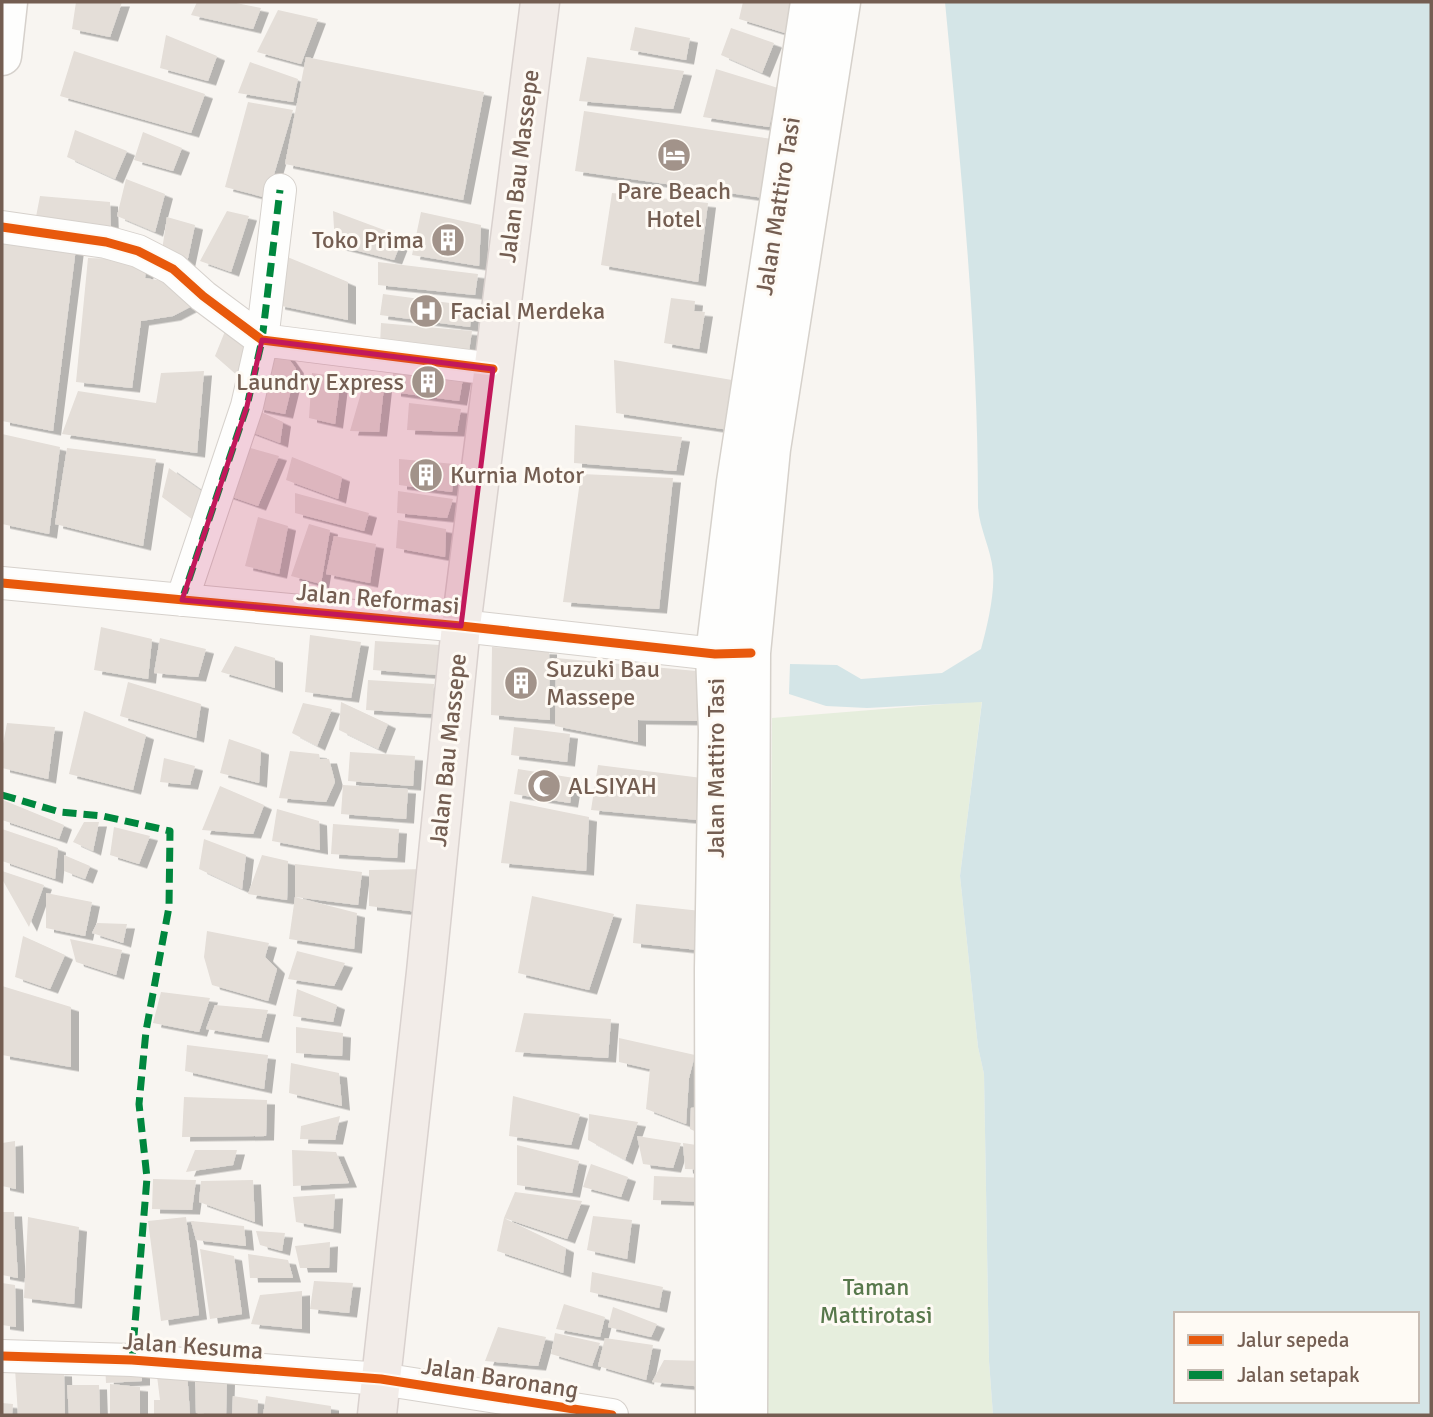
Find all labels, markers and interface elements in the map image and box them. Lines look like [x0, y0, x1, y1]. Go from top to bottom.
street label: Jalan Bau Massepe [492, 68, 546, 264]
street label: Jalan Mattiro Tasi [749, 115, 807, 297]
hotel icon: Pare Beach Hotel [655, 136, 693, 174]
place label: Pare Beach Hotel [617, 176, 731, 234]
building icon: Toko Prima [429, 221, 467, 259]
place label: Toko Prima [312, 225, 424, 255]
hospital icon: Facial Merdeka [407, 292, 445, 330]
place label: Facial Merdeka [450, 296, 605, 326]
building icon: Laundry Express [409, 363, 447, 401]
place label: Laundry Express [236, 367, 404, 397]
building icon: Kurnia Motor [407, 456, 445, 494]
place label: Kurnia Motor [450, 460, 584, 490]
street label: Jalan Reformasi [295, 577, 461, 621]
street label: Jalan Bau Massepe [423, 652, 473, 848]
place label: Suzuki Bau Massepe [546, 654, 660, 712]
building icon: Suzuki Bau Massepe [502, 664, 540, 702]
street label: Jalan Mattiro Tasi [701, 678, 731, 858]
mosque icon: ALSIYAH [525, 767, 563, 805]
place label: ALSIYAH [568, 771, 657, 801]
park label: Taman Mattirotasi [819, 1272, 933, 1330]
legend [1174, 1312, 1419, 1403]
street label: Jalan Kesuma [122, 1326, 264, 1366]
text: Jalur sepeda [1237, 1327, 1349, 1353]
street label: Jalan Baronang [419, 1351, 581, 1405]
text: Jalan setapak [1237, 1362, 1360, 1388]

